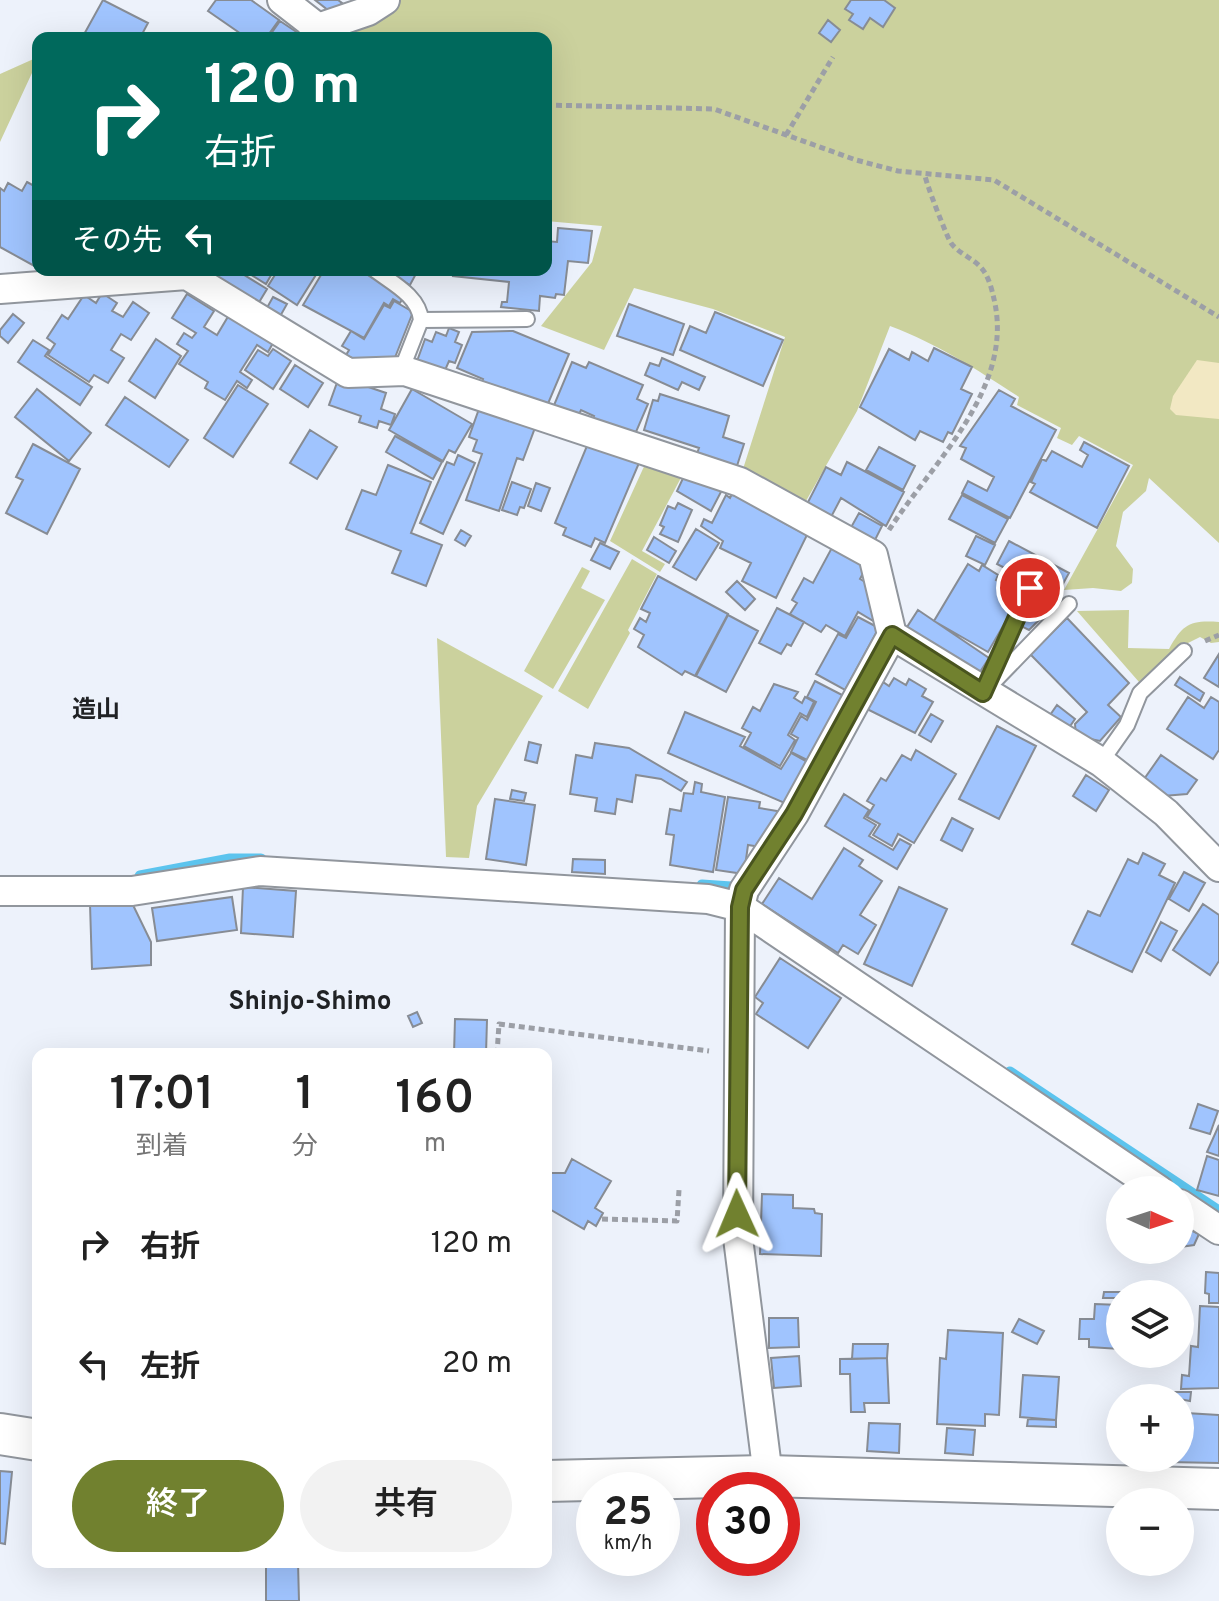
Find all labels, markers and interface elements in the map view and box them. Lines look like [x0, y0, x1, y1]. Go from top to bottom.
text: 120 m [204, 53, 361, 123]
icon: right [72, 64, 176, 168]
text: 右折 [204, 132, 276, 178]
icon: left [178, 216, 222, 260]
text: その先 [72, 224, 162, 261]
pin [996, 554, 1064, 622]
icon: arrive [1008, 566, 1052, 610]
district label: 造山 [72, 696, 120, 726]
district label: Shinjo-Shimo [228, 986, 392, 1019]
text: 17:01 [109, 1066, 214, 1126]
text: 1 [295, 1066, 314, 1126]
text: 160 [395, 1070, 475, 1130]
text: m [424, 1128, 446, 1161]
text: 到着 [136, 1131, 188, 1164]
text: 分 [292, 1131, 318, 1164]
position arrow [695, 1172, 779, 1256]
north arrow [1106, 1176, 1194, 1264]
map controls [1106, 1176, 1194, 1576]
icon: right [72, 1222, 116, 1266]
text: 120 m [431, 1226, 512, 1263]
text: 右折 [140, 1230, 200, 1267]
button: layers [1106, 1280, 1194, 1368]
icon: left [72, 1342, 116, 1386]
text: 20 m [442, 1346, 512, 1383]
text: 左折 [140, 1350, 200, 1387]
button: + [1106, 1384, 1194, 1472]
button: 終了 [72, 1460, 284, 1552]
button: 共有 [300, 1460, 512, 1552]
speed limit sign: 30 [696, 1472, 800, 1576]
button: − [1106, 1488, 1194, 1576]
text: 25 [604, 1489, 652, 1539]
text: km/h [604, 1531, 652, 1557]

